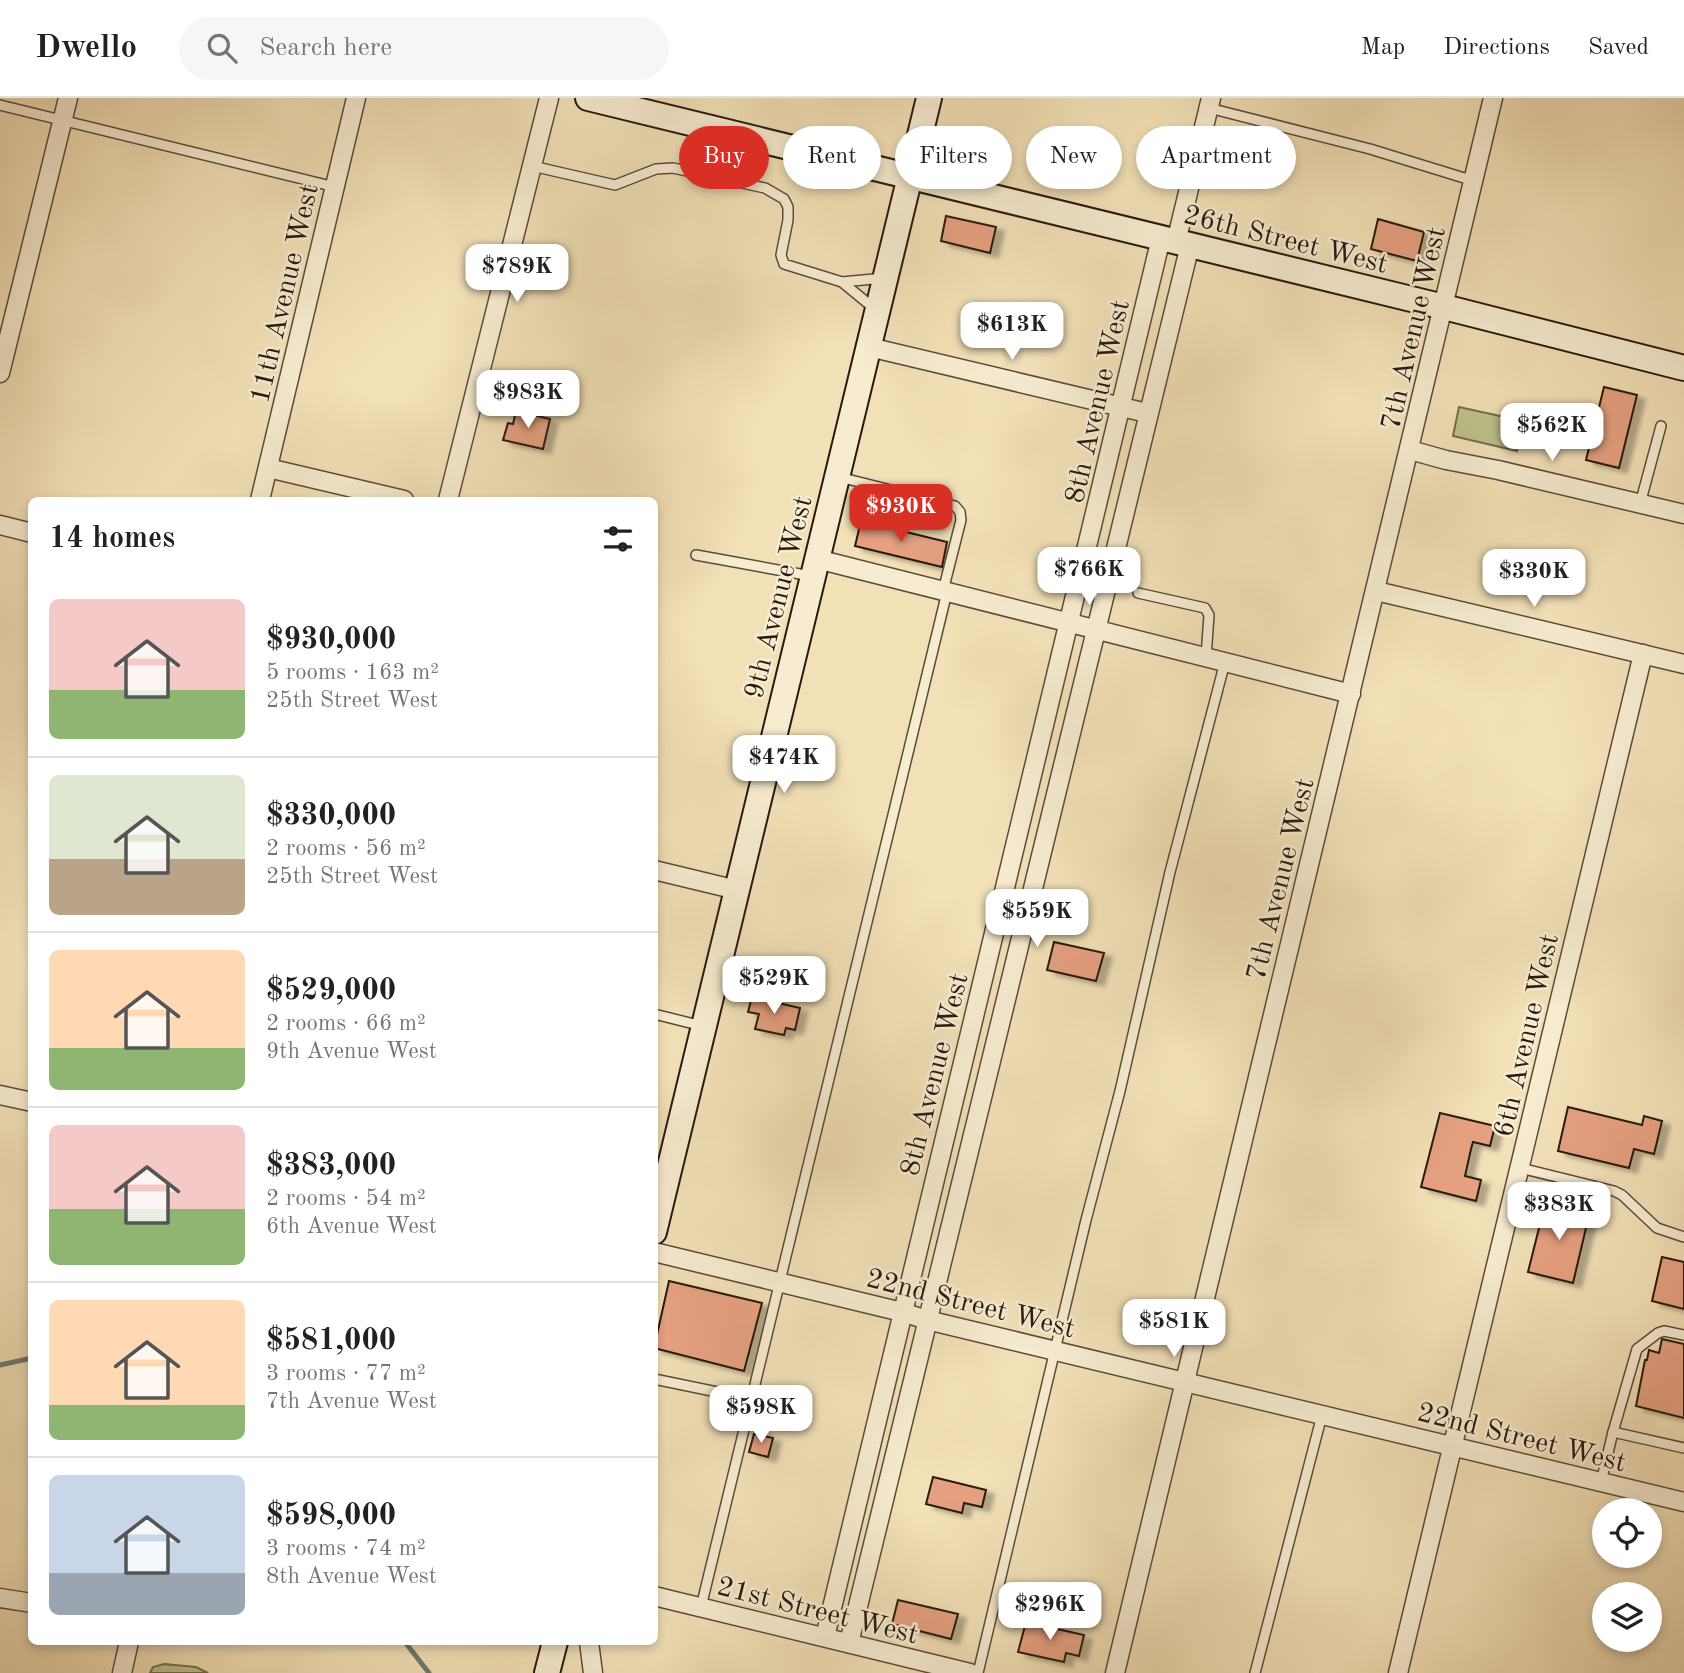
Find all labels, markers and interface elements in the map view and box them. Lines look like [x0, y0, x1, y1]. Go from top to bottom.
search box [179, 17, 669, 80]
icon: search [203, 29, 241, 67]
text: Dwello [35, 32, 137, 65]
text: Search here [259, 35, 392, 61]
text: Map [1361, 36, 1405, 60]
text: Directions [1443, 36, 1550, 60]
text: Saved [1588, 36, 1649, 60]
chip: Buy [679, 126, 769, 189]
chip: Rent [783, 126, 881, 189]
chip: Filters [895, 126, 1012, 189]
chip: New [1026, 126, 1122, 189]
chip: Apartment [1136, 126, 1296, 189]
street label: 11th Avenue West [247, 181, 325, 406]
street label: 26th Street West [1180, 202, 1390, 280]
street label: 7th Avenue West [1378, 224, 1452, 433]
pin: $789K [468, 244, 566, 304]
text: $789K [481, 255, 553, 278]
street label: 8th Avenue West [1062, 297, 1136, 506]
pin: $613K [963, 302, 1061, 362]
text: $613K [976, 313, 1048, 336]
pin: $983K [479, 370, 577, 430]
text: $983K [492, 381, 564, 404]
pin: $562K [1503, 404, 1601, 463]
text: $562K [1516, 414, 1588, 437]
pin: $930K [852, 484, 950, 544]
street label: 9th Avenue West [741, 493, 819, 702]
text: $930K [865, 495, 937, 518]
icon: filters [599, 520, 637, 558]
text: 14 homes [49, 524, 175, 554]
pin: $766K [1040, 547, 1138, 607]
pin: $330K [1485, 550, 1583, 609]
text: $766K [1053, 558, 1125, 581]
text: $330K [1498, 560, 1570, 583]
text: $930,000 [266, 625, 396, 655]
icon: home [105, 627, 189, 711]
text: 5 rooms · 163 m² [266, 661, 439, 684]
text: 25th Street West [266, 689, 438, 712]
pin: $474K [735, 736, 833, 795]
text: $474K [748, 746, 820, 769]
street label: 7th Avenue West [1243, 775, 1321, 984]
text: $330,000 [266, 801, 396, 831]
icon: home [105, 803, 189, 887]
text: 2 rooms · 56 m² [266, 837, 426, 860]
text: 25th Street West [266, 865, 438, 888]
pin: $559K [988, 890, 1086, 949]
text: $559K [1001, 900, 1073, 923]
street label: 6th Avenue West [1491, 931, 1565, 1140]
pin: $529K [725, 956, 823, 1016]
text: $529K [738, 967, 810, 990]
street label: 8th Avenue West [897, 970, 975, 1179]
text: $529,000 [266, 976, 396, 1006]
icon: home [105, 978, 189, 1062]
text: 2 rooms · 66 m² [266, 1012, 426, 1035]
text: 9th Avenue West [266, 1040, 437, 1063]
text: $383,000 [266, 1151, 396, 1181]
icon: home [105, 1153, 189, 1237]
pin: $383K [1510, 1182, 1608, 1242]
text: 2 rooms · 54 m² [266, 1187, 426, 1210]
text: $383K [1523, 1193, 1595, 1216]
text: 6th Avenue West [266, 1215, 437, 1238]
street label: 22nd Street West [863, 1265, 1078, 1344]
pin: $581K [1125, 1300, 1223, 1359]
text: $581K [1138, 1310, 1210, 1333]
text: $581,000 [266, 1326, 396, 1356]
icon: home [105, 1328, 189, 1412]
text: 3 rooms · 77 m² [266, 1362, 426, 1385]
pin: $598K [712, 1386, 810, 1445]
text: 7th Avenue West [266, 1390, 437, 1413]
text: $598K [725, 1396, 797, 1419]
street label: 22nd Street West [1414, 1399, 1629, 1478]
map controls [1592, 1498, 1662, 1652]
button: locate [1592, 1498, 1662, 1568]
text: $598,000 [266, 1501, 396, 1531]
icon: home [105, 1503, 189, 1587]
text: 3 rooms · 74 m² [266, 1537, 426, 1560]
text: 8th Avenue West [266, 1565, 437, 1588]
street label: 21st Street West [714, 1573, 921, 1650]
pin: $296K [1001, 1582, 1099, 1642]
button: layers [1592, 1582, 1662, 1652]
text: $296K [1014, 1593, 1086, 1616]

